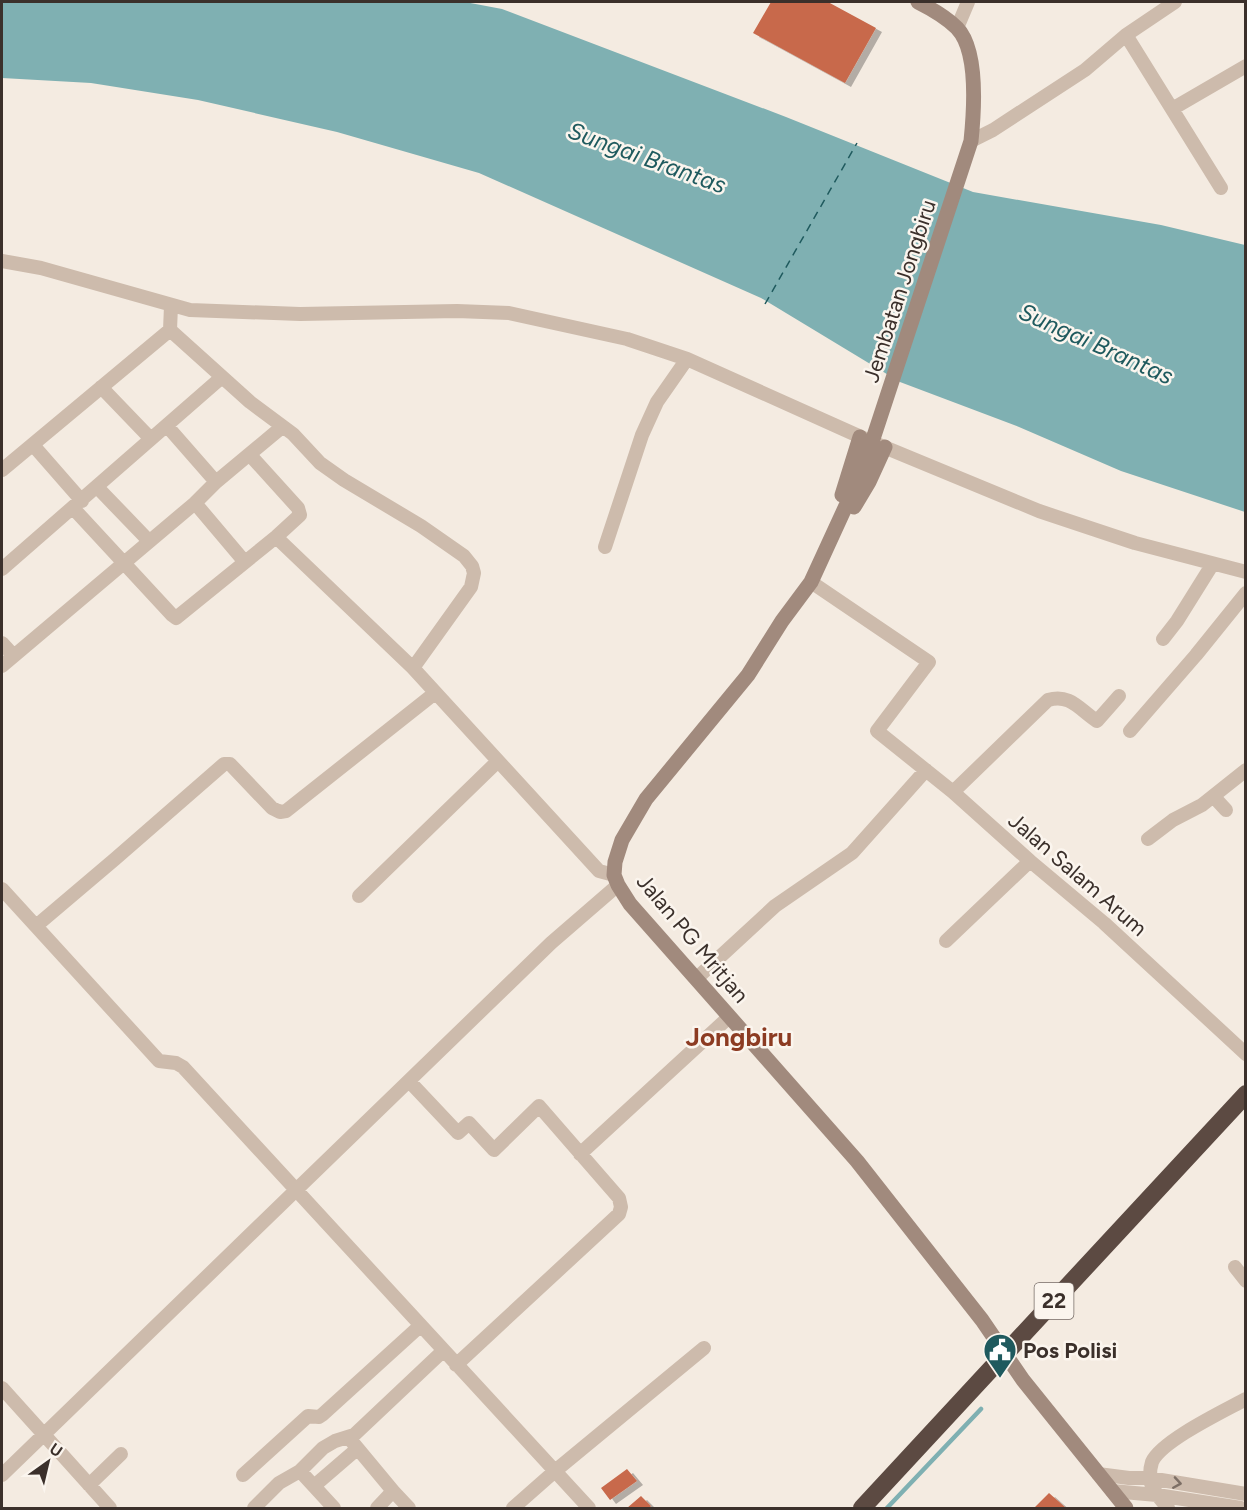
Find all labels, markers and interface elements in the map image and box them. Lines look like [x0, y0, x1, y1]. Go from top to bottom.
water label: Sungai Brantas [564, 116, 730, 200]
street label: Jembatan Jongbiru [857, 196, 942, 386]
water label: Sungai Brantas [1014, 297, 1178, 391]
street label: Jalan Salam Arum [1003, 807, 1152, 942]
street label: Jalan PG Mritjan [631, 868, 754, 1008]
district label: Jongbiru [686, 1021, 792, 1053]
road number: 22 [1034, 1283, 1074, 1319]
public building icon: Pos Polisi [982, 1332, 1018, 1379]
place label: Pos Polisi [1023, 1337, 1117, 1364]
north arrow [18, 1432, 78, 1492]
text: U [46, 1439, 66, 1461]
one-way arrow [1172, 1476, 1181, 1488]

